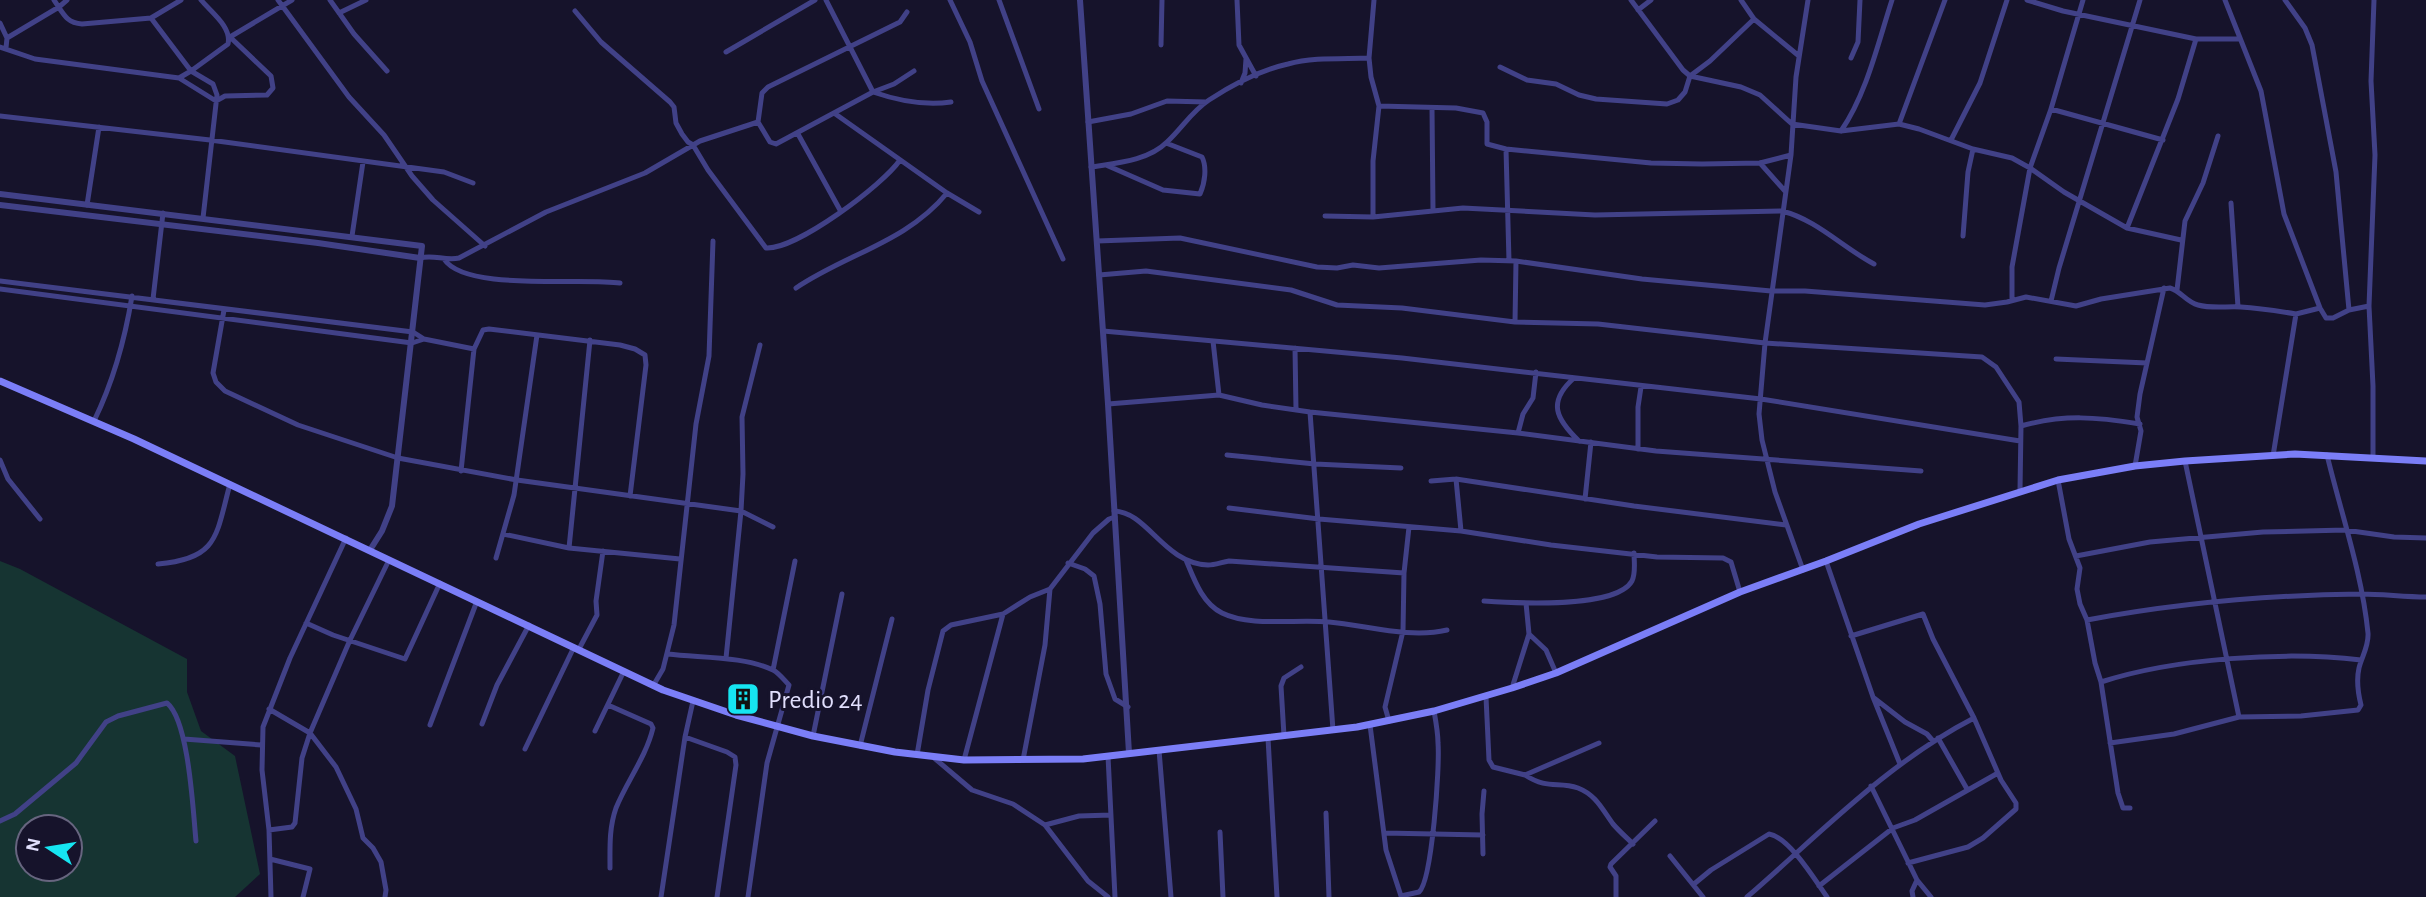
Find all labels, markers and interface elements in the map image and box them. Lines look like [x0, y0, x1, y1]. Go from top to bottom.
building icon: Predio 24 [724, 680, 762, 718]
place label: Predio 24 [768, 687, 863, 713]
north arrow [14, 813, 84, 883]
text: N [23, 836, 45, 853]

